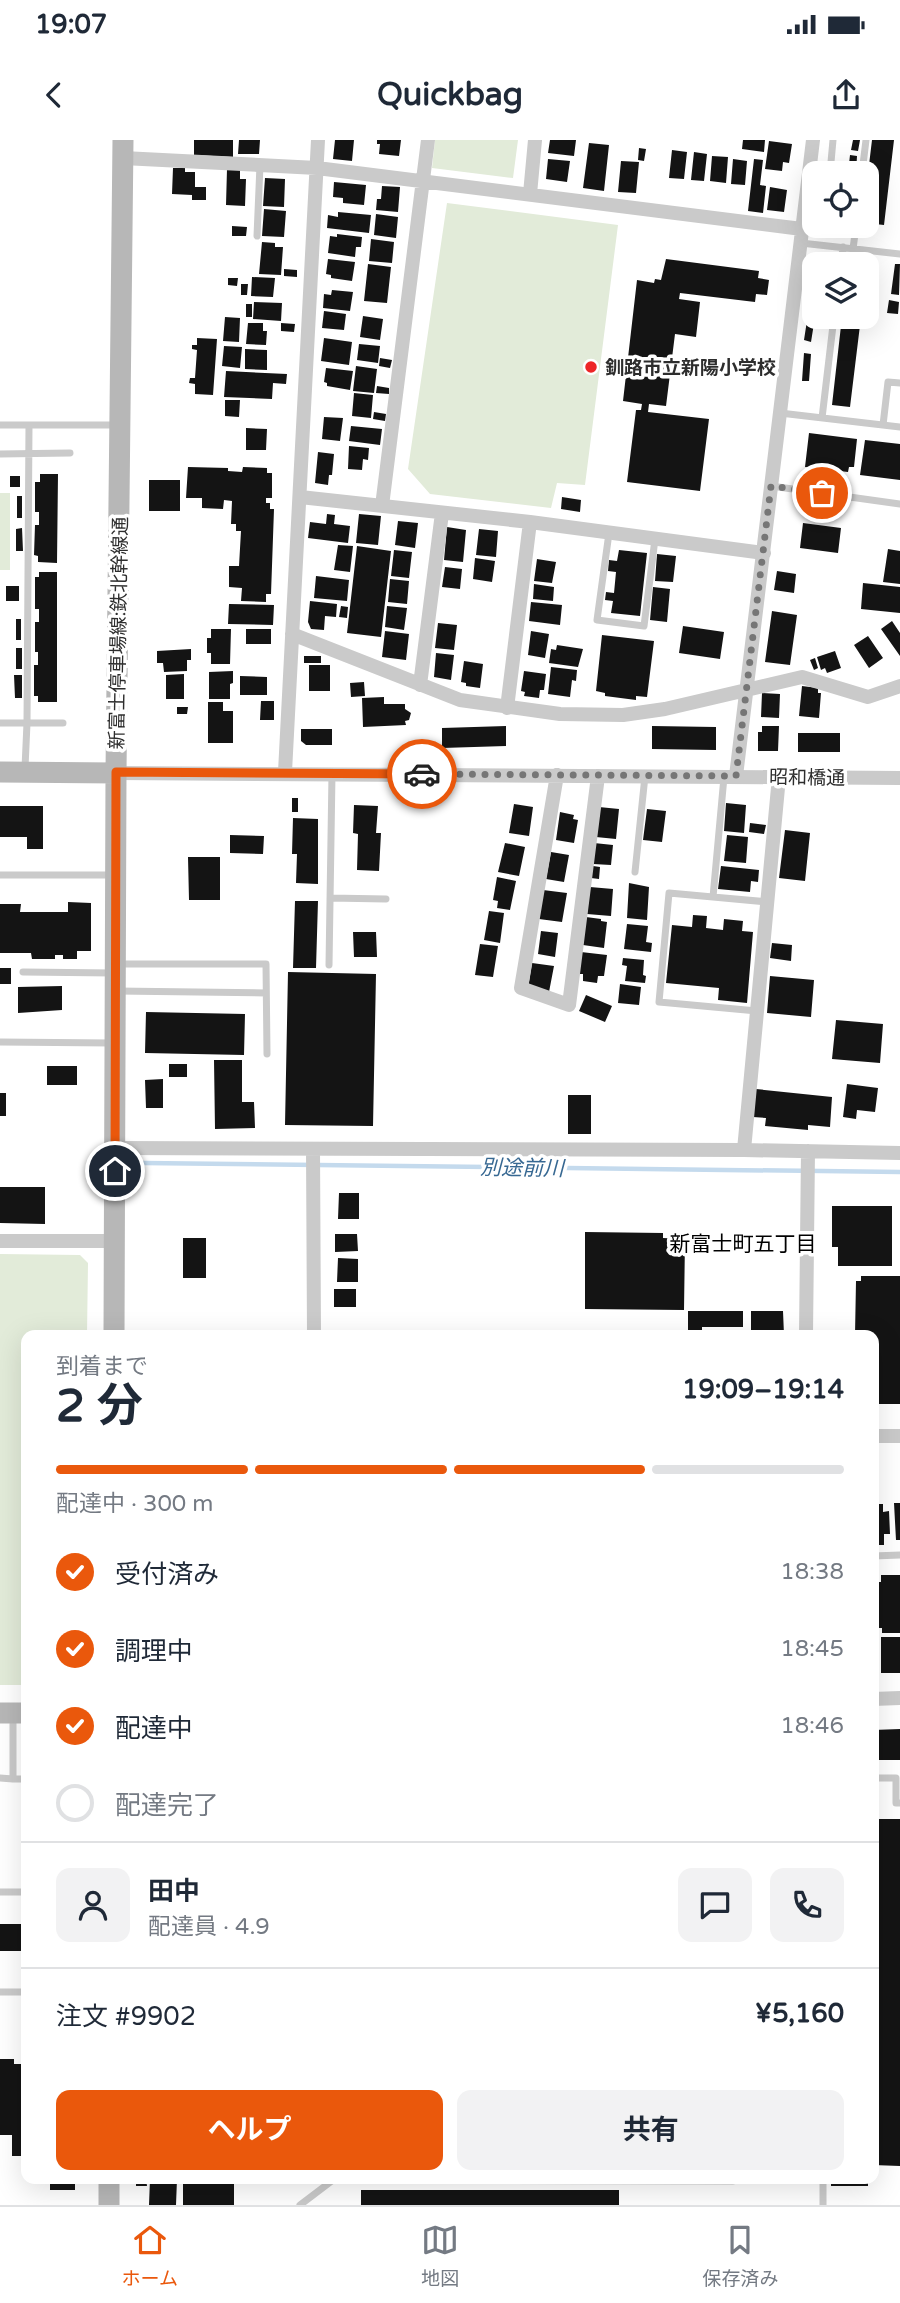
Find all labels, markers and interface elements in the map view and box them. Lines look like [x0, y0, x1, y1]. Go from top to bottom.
text: 19:07 [35, 9, 107, 40]
icon: back [35, 76, 73, 114]
text: Quickbag [377, 76, 523, 114]
icon: share [827, 76, 865, 114]
map controls [802, 161, 879, 329]
button: locate [802, 161, 879, 238]
button: layers [802, 252, 879, 329]
place label: 釧路市立新陽小学校 [605, 357, 776, 379]
marker: 釧路市立新陽小学校 [583, 359, 599, 375]
pin [792, 463, 852, 523]
icon: bag [803, 474, 841, 512]
street label: 新富士停車場線:鉄北幹線通 [106, 516, 132, 750]
courier [387, 739, 457, 809]
icon: car [403, 755, 441, 793]
street label: 昭和橋通 [769, 766, 845, 790]
pin [85, 1141, 145, 1201]
icon: home [96, 1152, 134, 1190]
water label: 別途前川 [480, 1155, 566, 1182]
district label: 新富士町五丁目 [670, 1232, 817, 1257]
text: 到着まで [56, 1353, 148, 1381]
text: 19:09–19:14 [682, 1374, 844, 1405]
text: 2 分 [56, 1379, 143, 1434]
text: 配達中 · 300 m [56, 1490, 213, 1518]
icon: check [56, 1553, 94, 1591]
text: 18:38 [780, 1558, 844, 1586]
text: 受付済み [115, 1559, 219, 1590]
icon: check [56, 1630, 94, 1668]
text: 18:45 [780, 1635, 844, 1663]
text: 調理中 [115, 1636, 193, 1667]
icon: check [56, 1707, 94, 1745]
text: 18:46 [780, 1712, 844, 1740]
text: 配達中 [115, 1713, 193, 1744]
text: 配達完了 [115, 1790, 219, 1821]
button: person [56, 1868, 130, 1942]
button: chat [678, 1868, 752, 1942]
button: phone [770, 1868, 844, 1942]
text: 田中 [148, 1876, 200, 1907]
text: 配達員 · 4.9 [148, 1913, 270, 1941]
text: ¥5,160 [755, 1998, 844, 2029]
text: 注文 #9902 [56, 2001, 196, 2032]
button: ヘルプ [56, 2090, 443, 2170]
button: 共有 [457, 2090, 844, 2170]
tab: ホーム [122, 2221, 178, 2290]
tab: 地図 [421, 2221, 459, 2290]
tab: 保存済み [702, 2221, 778, 2290]

